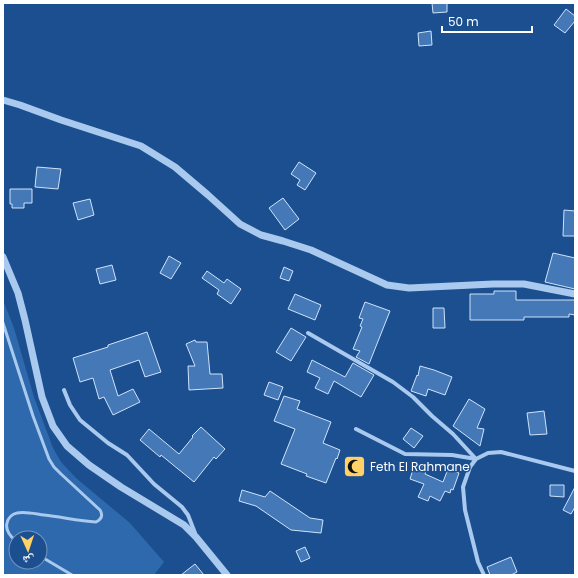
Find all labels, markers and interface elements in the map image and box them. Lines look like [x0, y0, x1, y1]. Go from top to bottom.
scale bar [442, 8, 532, 34]
text: 50 m [448, 13, 479, 30]
mosque icon: Feth El Rahmane [341, 453, 367, 479]
place label: Feth El Rahmane [370, 458, 470, 475]
north arrow [8, 530, 48, 570]
text: ش [22, 552, 35, 568]

